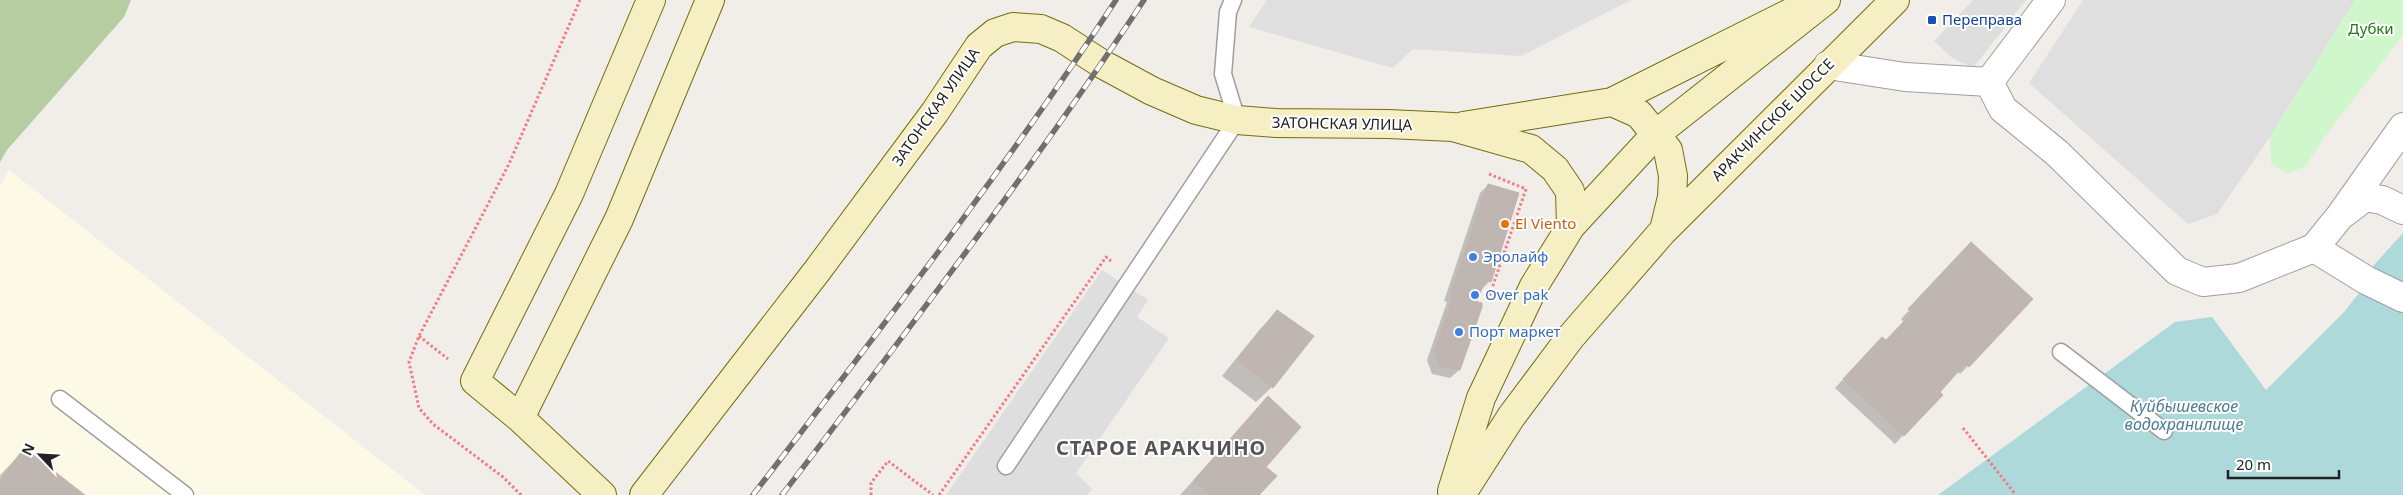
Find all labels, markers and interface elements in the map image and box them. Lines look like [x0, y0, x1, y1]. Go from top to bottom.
place label: Переправа [1942, 9, 2022, 29]
marker: Переправа [1926, 14, 1938, 26]
park label: Дубки [2348, 18, 2394, 38]
street label: ЗАТОНСКАЯ УЛИЦА [887, 43, 984, 170]
street label: АРАКЧИНСКОЕ ШОССЕ [1707, 54, 1838, 185]
street label: ЗАТОНСКАЯ УЛИЦА [1272, 112, 1413, 134]
place label: El Viento [1515, 213, 1576, 233]
marker: El Viento [1499, 218, 1511, 230]
place label: Эролайф [1483, 246, 1548, 266]
marker: Эролайф [1467, 251, 1479, 263]
place label: Over pak [1485, 284, 1549, 304]
marker: Over pak [1469, 289, 1481, 301]
place label: Порт маркет [1469, 321, 1561, 341]
marker: Порт маркет [1453, 326, 1465, 338]
water label: Куйбышевское водохранилище [2125, 395, 2244, 435]
north arrow [15, 430, 65, 480]
district label: СТАРОЕ АРАКЧИНО [1056, 434, 1266, 461]
text: N [17, 440, 39, 458]
scale bar [2228, 448, 2339, 480]
text: 20 m [2236, 454, 2271, 474]

